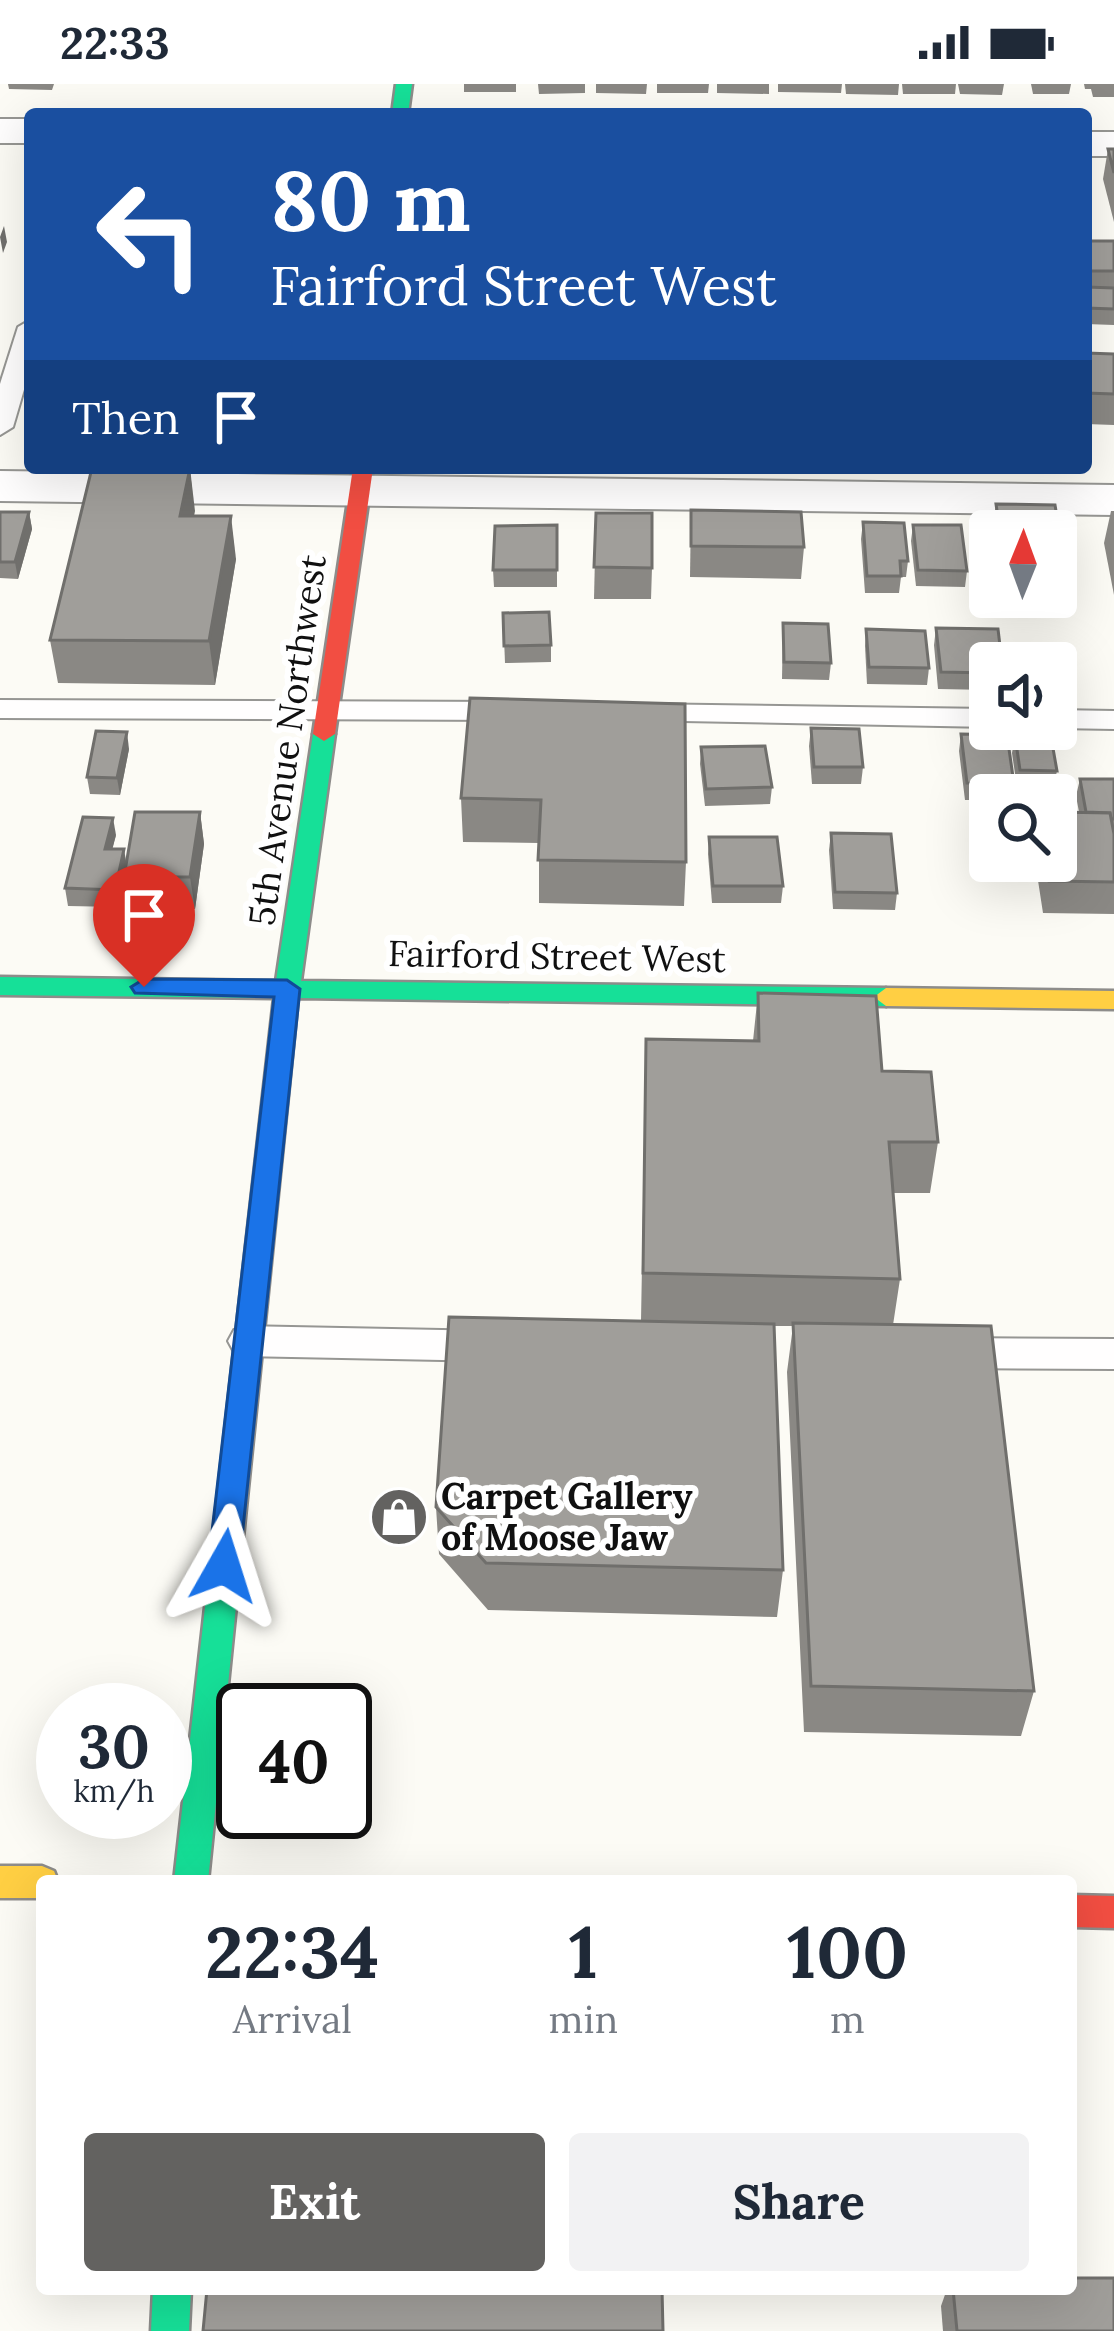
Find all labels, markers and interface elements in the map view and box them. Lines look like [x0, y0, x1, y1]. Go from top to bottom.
text: 22:33 [60, 14, 170, 71]
text: 80 m [270, 146, 471, 254]
icon: left [72, 156, 228, 312]
text: Fairford Street West [270, 251, 777, 320]
icon: arrive [203, 384, 269, 450]
text: Then [72, 389, 179, 446]
north arrow [969, 510, 1077, 618]
map controls [969, 510, 1077, 882]
street label: 5th Avenue Northwest [238, 552, 336, 928]
button: sound [969, 642, 1077, 750]
button: search [969, 774, 1077, 882]
pin [93, 864, 195, 987]
icon: arrive [111, 882, 177, 948]
street label: Fairford Street West [388, 930, 726, 982]
place label: Carpet Gallery of Moose Jaw [441, 1473, 693, 1560]
shop icon: Carpet Gallery of Moose Jaw [368, 1486, 430, 1548]
position arrow [161, 1503, 287, 1629]
speed limit sign: 40 [216, 1683, 372, 1839]
text: 30 [78, 1708, 150, 1784]
text: km/h [73, 1772, 155, 1810]
text: 22:34 [205, 1906, 380, 1998]
text: 1 [569, 1906, 598, 1998]
text: 100 [787, 1906, 908, 1998]
text: Arrival [233, 1994, 352, 2044]
text: min [549, 1994, 618, 2044]
text: m [830, 1994, 865, 2044]
button: Exit [84, 2133, 545, 2271]
button: Share [569, 2133, 1029, 2271]

